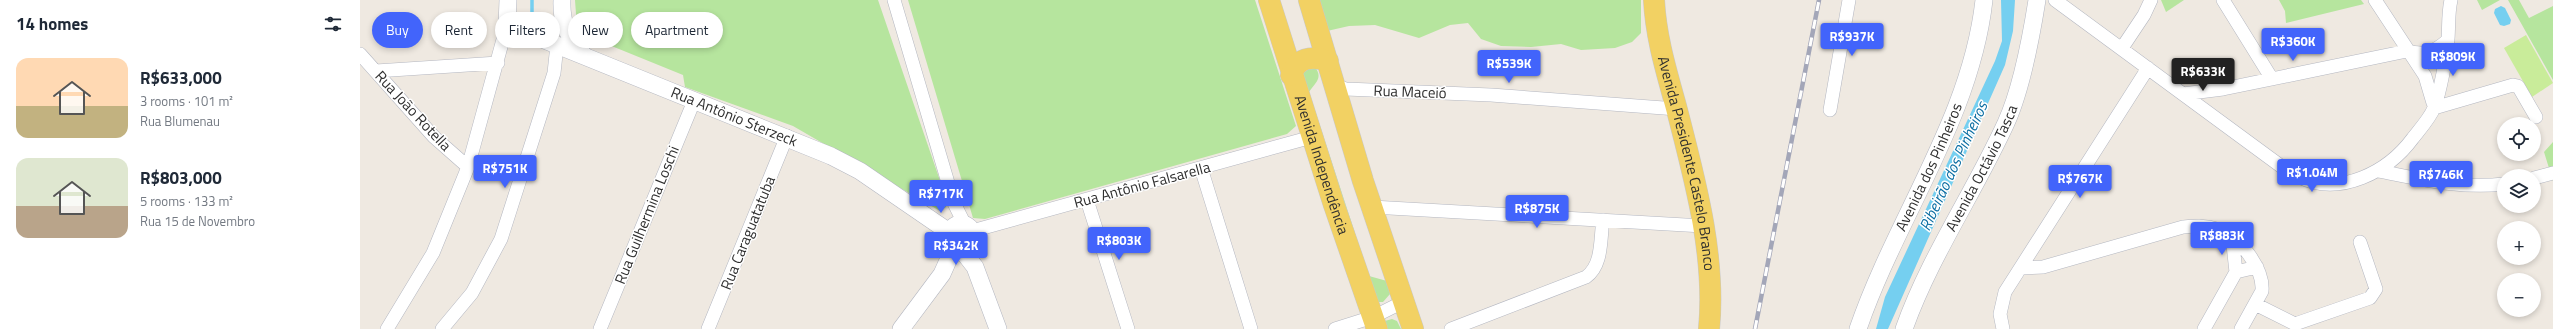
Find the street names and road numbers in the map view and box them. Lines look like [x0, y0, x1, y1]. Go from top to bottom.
street label: Avenida Presidente Castelo Branco [1652, 54, 1721, 272]
street label: Rua João Rotella [370, 65, 457, 157]
street label: Rua Maceió [1373, 79, 1447, 104]
street label: Rua Antônio Sterzeck [667, 80, 801, 152]
street label: Avenida Independência [1289, 92, 1356, 238]
street label: Avenida dos Pinheiros [1889, 99, 1968, 235]
street label: Avenida Octávio Tasca [1939, 101, 2023, 235]
street label: Rua Guilhermina Loschi [608, 142, 685, 287]
street label: Rua Antônio Falsarella [1071, 155, 1213, 214]
street label: Rua Caraguatatuba [714, 172, 781, 293]

